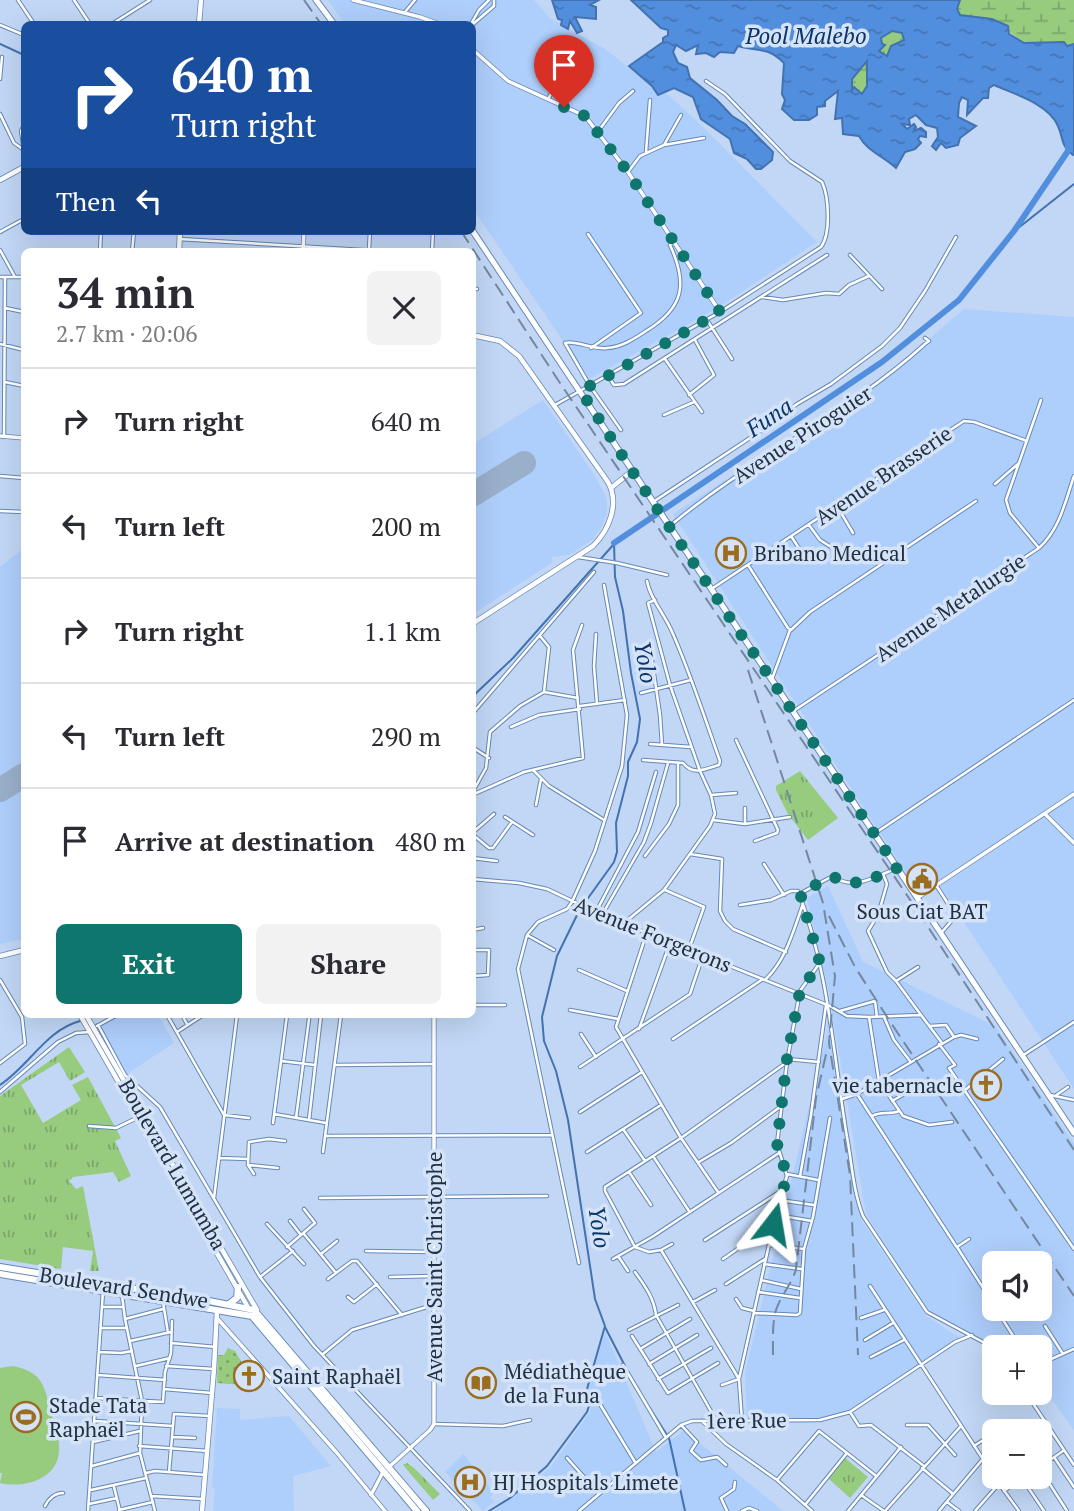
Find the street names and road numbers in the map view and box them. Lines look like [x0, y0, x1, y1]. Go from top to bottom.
street label: Avenue Piroguier [727, 379, 877, 489]
street label: Avenue Brasserie [809, 419, 957, 531]
street label: Avenue Metalurgie [869, 546, 1031, 668]
street label: Avenue Forgerons [570, 890, 736, 978]
street label: Boulevard Lumumba [113, 1073, 234, 1255]
street label: Avenue Saint Christophe [420, 1152, 448, 1382]
street label: Boulevard Sendwe [38, 1260, 210, 1314]
street label: 1ère Rue [705, 1405, 787, 1435]

